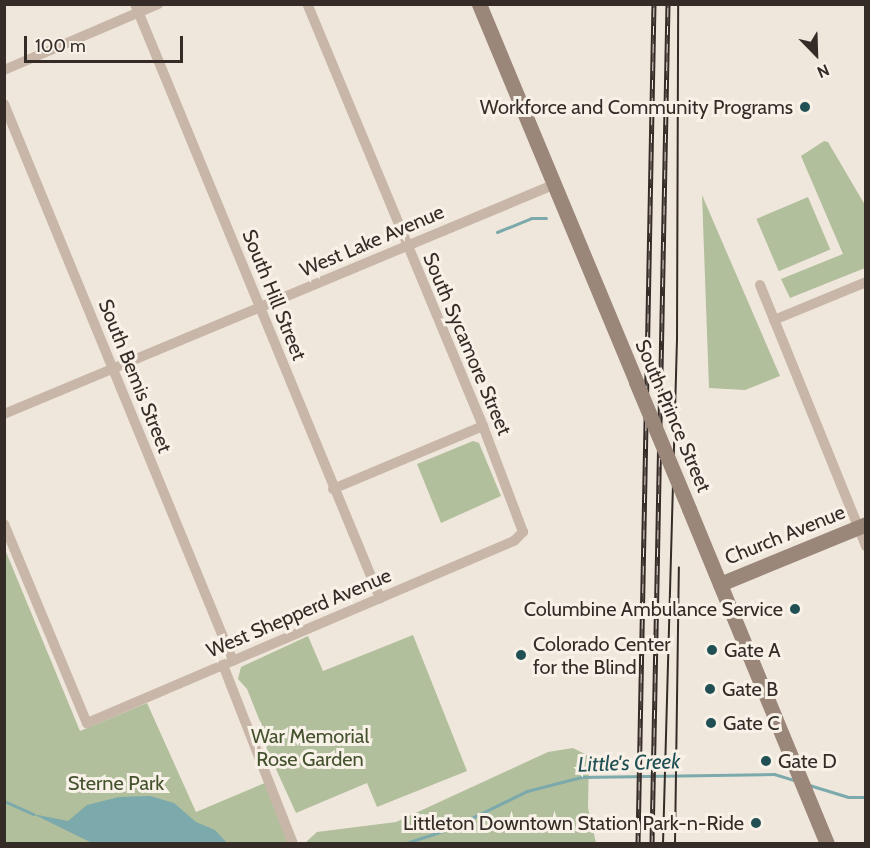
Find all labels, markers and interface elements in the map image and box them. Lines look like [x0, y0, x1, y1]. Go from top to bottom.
scale bar [27, 24, 186, 62]
north arrow [786, 24, 846, 84]
text: 100 m [35, 35, 86, 57]
text: N [814, 60, 832, 82]
place label: Workforce and Community Programs [480, 95, 793, 119]
marker: Workforce and Community Programs [798, 100, 812, 114]
street label: West Lake Avenue [296, 200, 448, 282]
street label: South Hill Street [237, 226, 311, 364]
street label: South Sycamore Street [418, 249, 516, 439]
street label: South Bemis Street [93, 296, 177, 456]
street label: South Prince Street [630, 336, 716, 496]
street label: Church Avenue [721, 500, 849, 570]
street label: West Shepperd Avenue [203, 563, 395, 663]
place label: Columbine Ambulance Service [524, 597, 783, 621]
marker: Columbine Ambulance Service [788, 602, 802, 616]
place label: Colorado Center for the Blind [533, 632, 671, 679]
place label: Gate A [724, 638, 781, 662]
marker: Gate A [705, 643, 719, 657]
marker: Colorado Center for the Blind [514, 648, 528, 662]
place label: Gate B [722, 677, 778, 701]
marker: Gate B [703, 682, 717, 696]
place label: Gate C [723, 711, 780, 735]
marker: Gate C [704, 716, 718, 730]
park label: War Memorial Rose Garden [251, 725, 369, 772]
water label: Little's Creek [577, 749, 681, 777]
place label: Gate D [778, 749, 837, 773]
marker: Gate D [759, 754, 773, 768]
park label: Sterne Park [68, 771, 164, 795]
place label: Littleton Downtown Station Park-n-Ride [403, 811, 744, 835]
marker: Littleton Downtown Station Park-n-Ride [749, 816, 763, 830]

